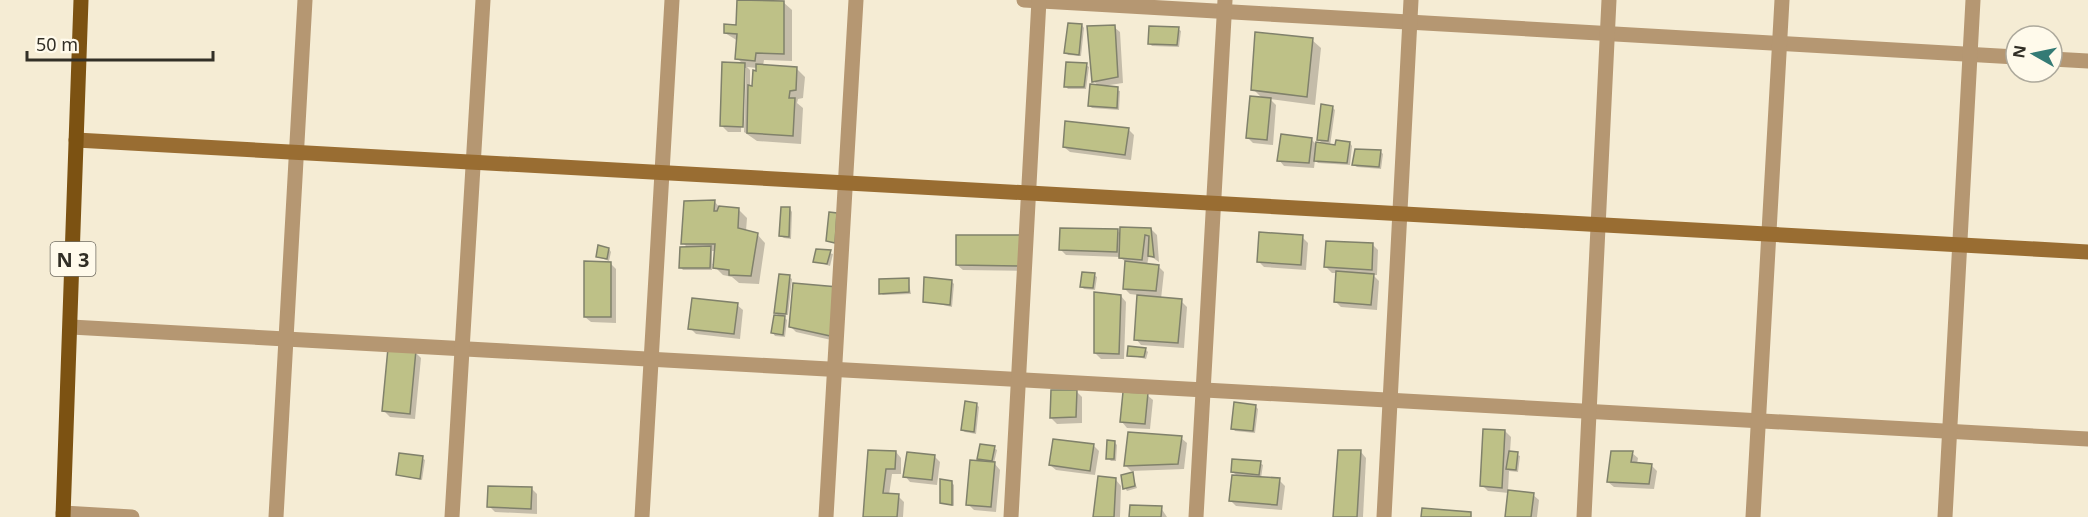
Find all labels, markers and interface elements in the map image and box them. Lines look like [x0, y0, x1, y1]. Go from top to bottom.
scale bar [27, 24, 213, 62]
north arrow [2004, 24, 2064, 84]
text: 50 m [36, 32, 78, 56]
text: N [2007, 44, 2031, 60]
road number: N 3 [50, 242, 96, 276]

